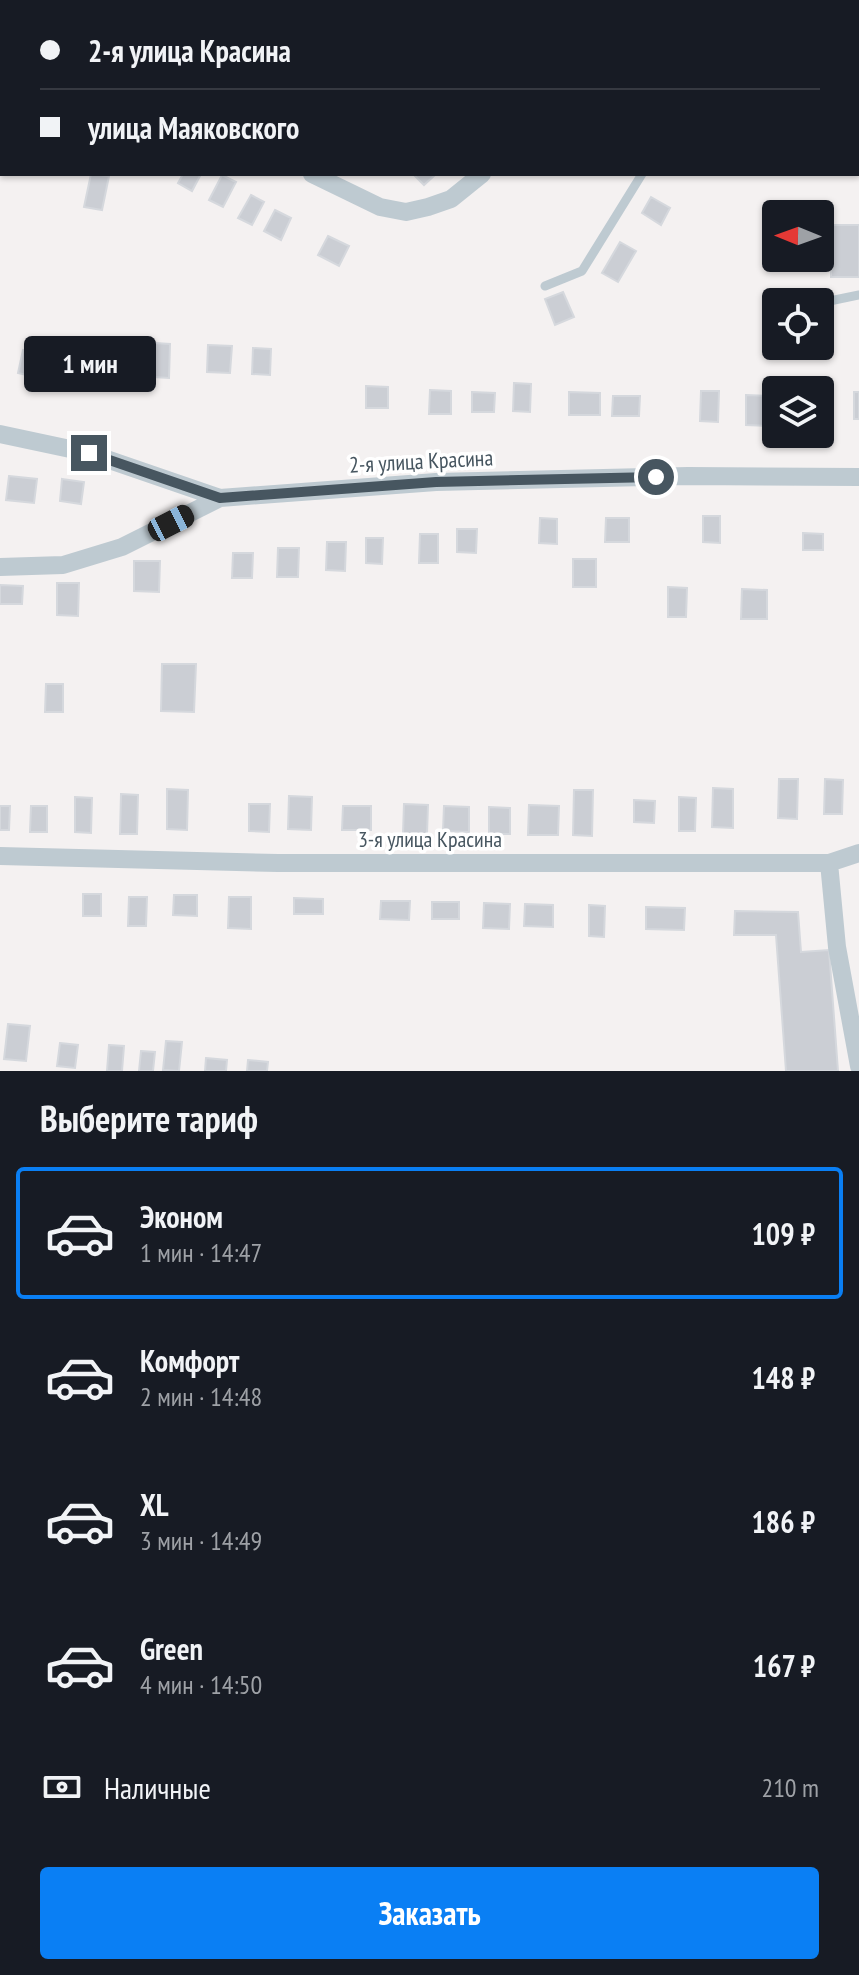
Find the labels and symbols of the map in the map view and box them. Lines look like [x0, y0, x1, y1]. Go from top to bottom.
north arrow [762, 200, 834, 272]
callout: 1 мин [23, 337, 155, 393]
route end [71, 435, 107, 471]
street label: 2-я улица Красина [348, 443, 494, 479]
route start [638, 459, 674, 495]
car [144, 501, 198, 545]
street label: 3-я улица Красина [358, 825, 502, 853]

